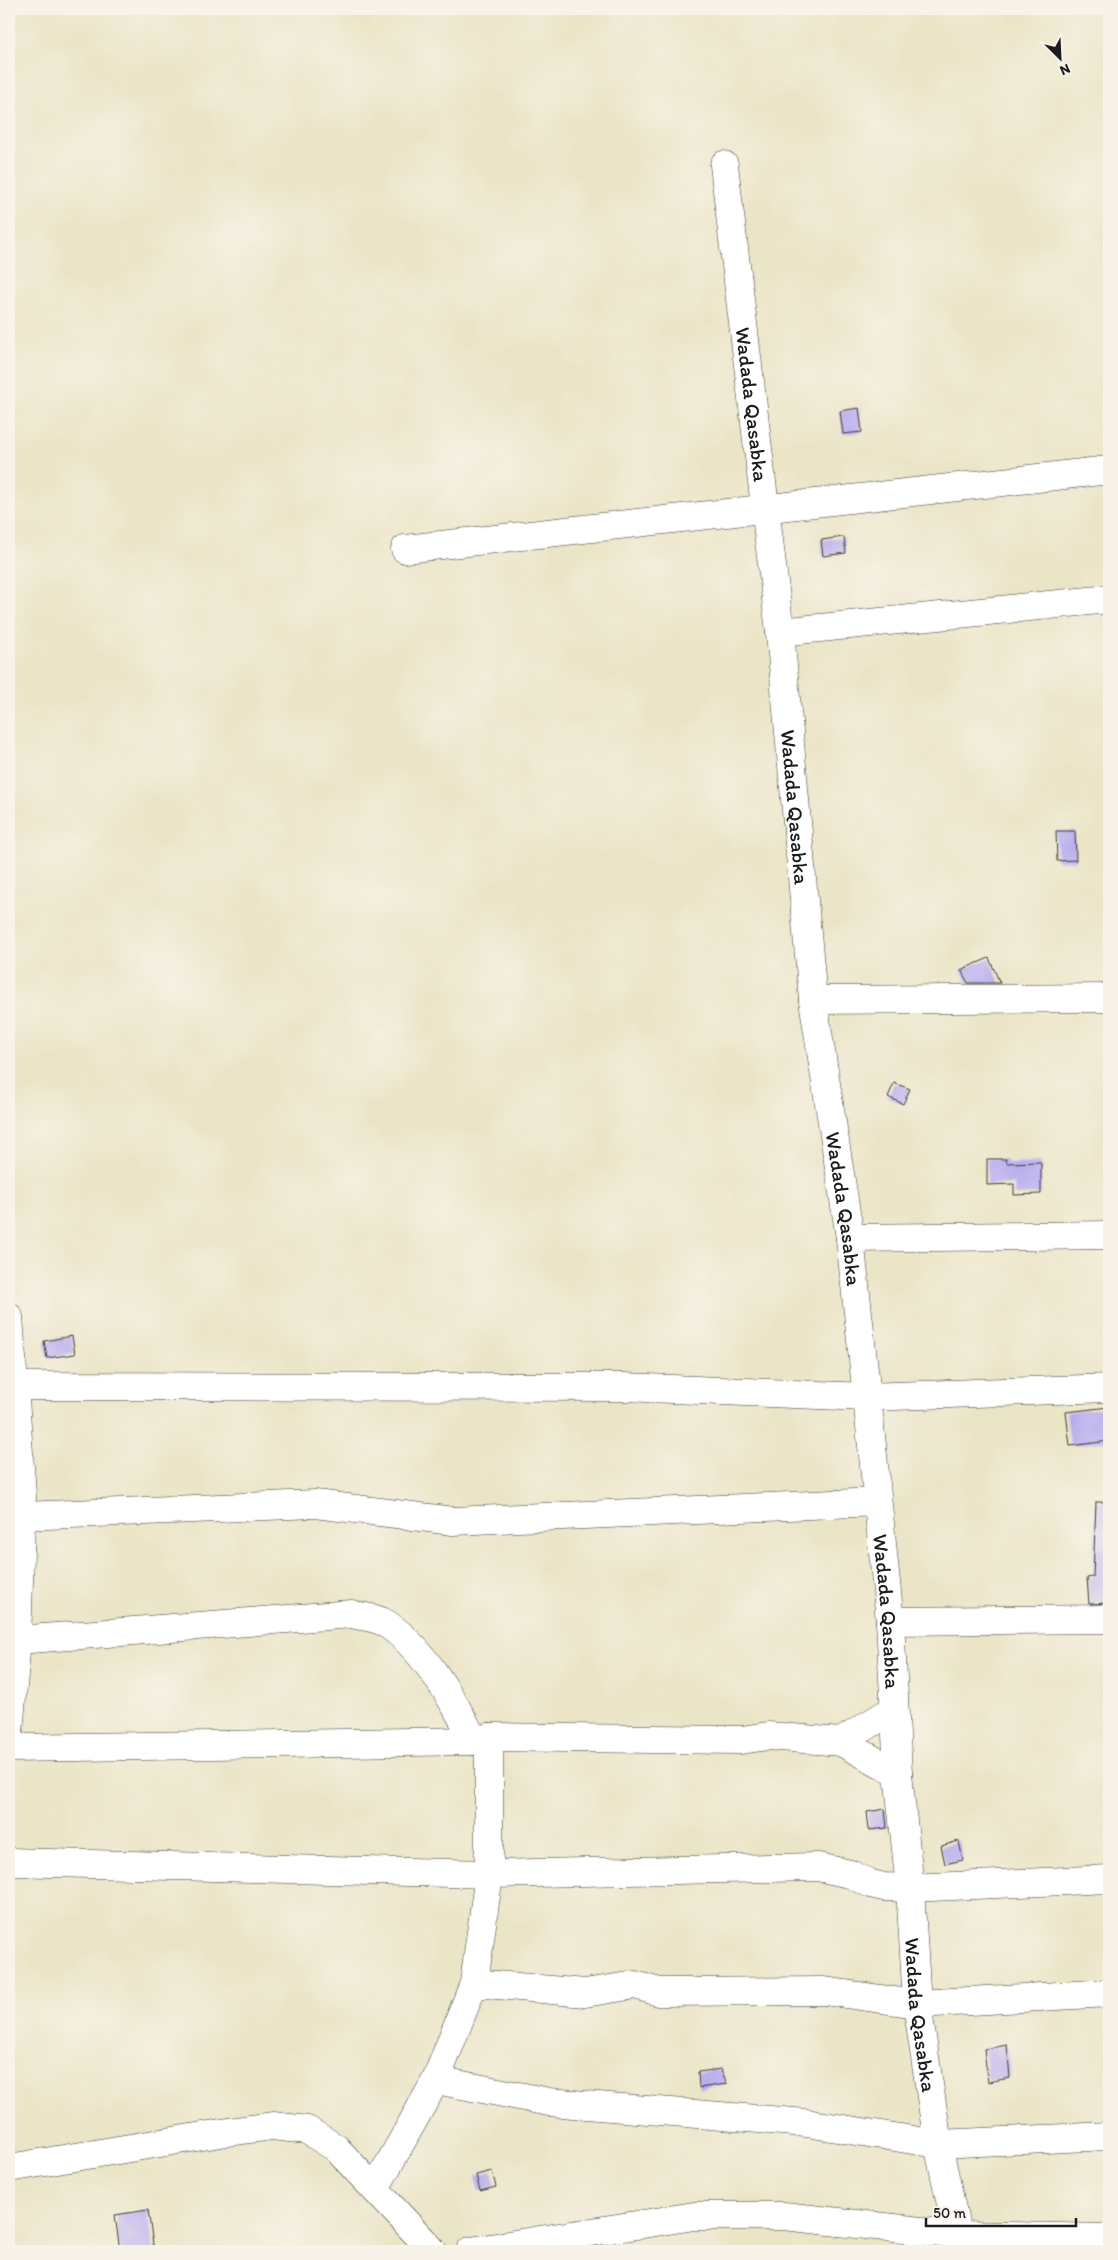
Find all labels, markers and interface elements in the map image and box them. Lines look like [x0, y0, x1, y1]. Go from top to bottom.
north arrow [1036, 32, 1086, 82]
text: N [1057, 60, 1073, 79]
street label: Wadada Qasabka [731, 326, 774, 483]
street label: Wadada Qasabka [776, 728, 815, 886]
street label: Wadada Qasabka [821, 1130, 868, 1287]
street label: Wadada Qasabka [869, 1533, 906, 1690]
street label: Wadada Qasabka [901, 1937, 943, 2094]
scale bar [926, 2195, 1076, 2227]
text: 50 m [933, 2204, 966, 2222]

